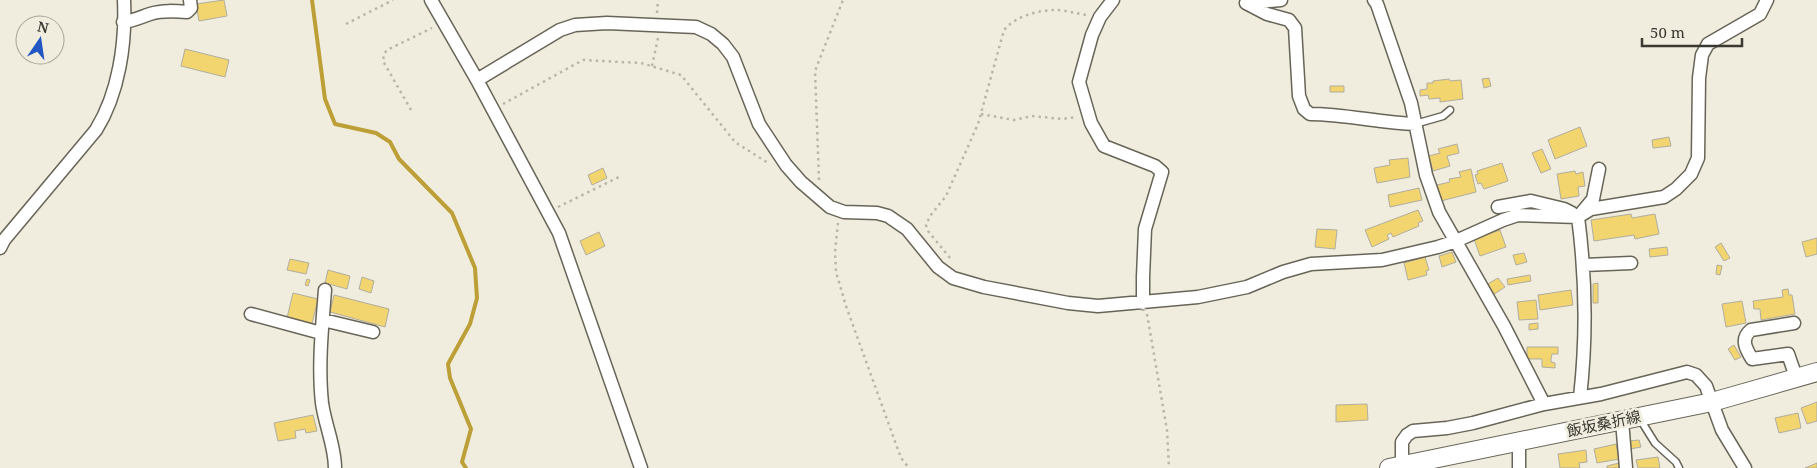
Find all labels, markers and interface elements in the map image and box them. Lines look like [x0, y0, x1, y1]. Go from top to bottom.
north arrow [15, 15, 65, 65]
scale bar [1642, 15, 1742, 47]
text: N [36, 16, 51, 37]
text: 50 m [1650, 22, 1685, 42]
street label: 飯坂桑折線 [1565, 405, 1643, 441]

